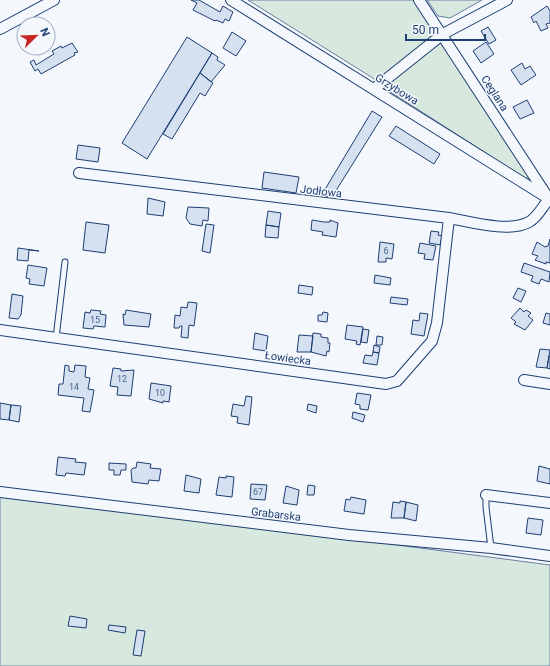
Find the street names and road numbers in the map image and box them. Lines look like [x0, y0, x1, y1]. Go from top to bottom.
street label: Grzybowa [373, 71, 421, 108]
street label: Ceglana [478, 73, 511, 114]
street label: Jodłowa [299, 182, 343, 201]
street label: Łowiecka [264, 349, 312, 368]
street label: Grabarska [250, 505, 302, 524]

